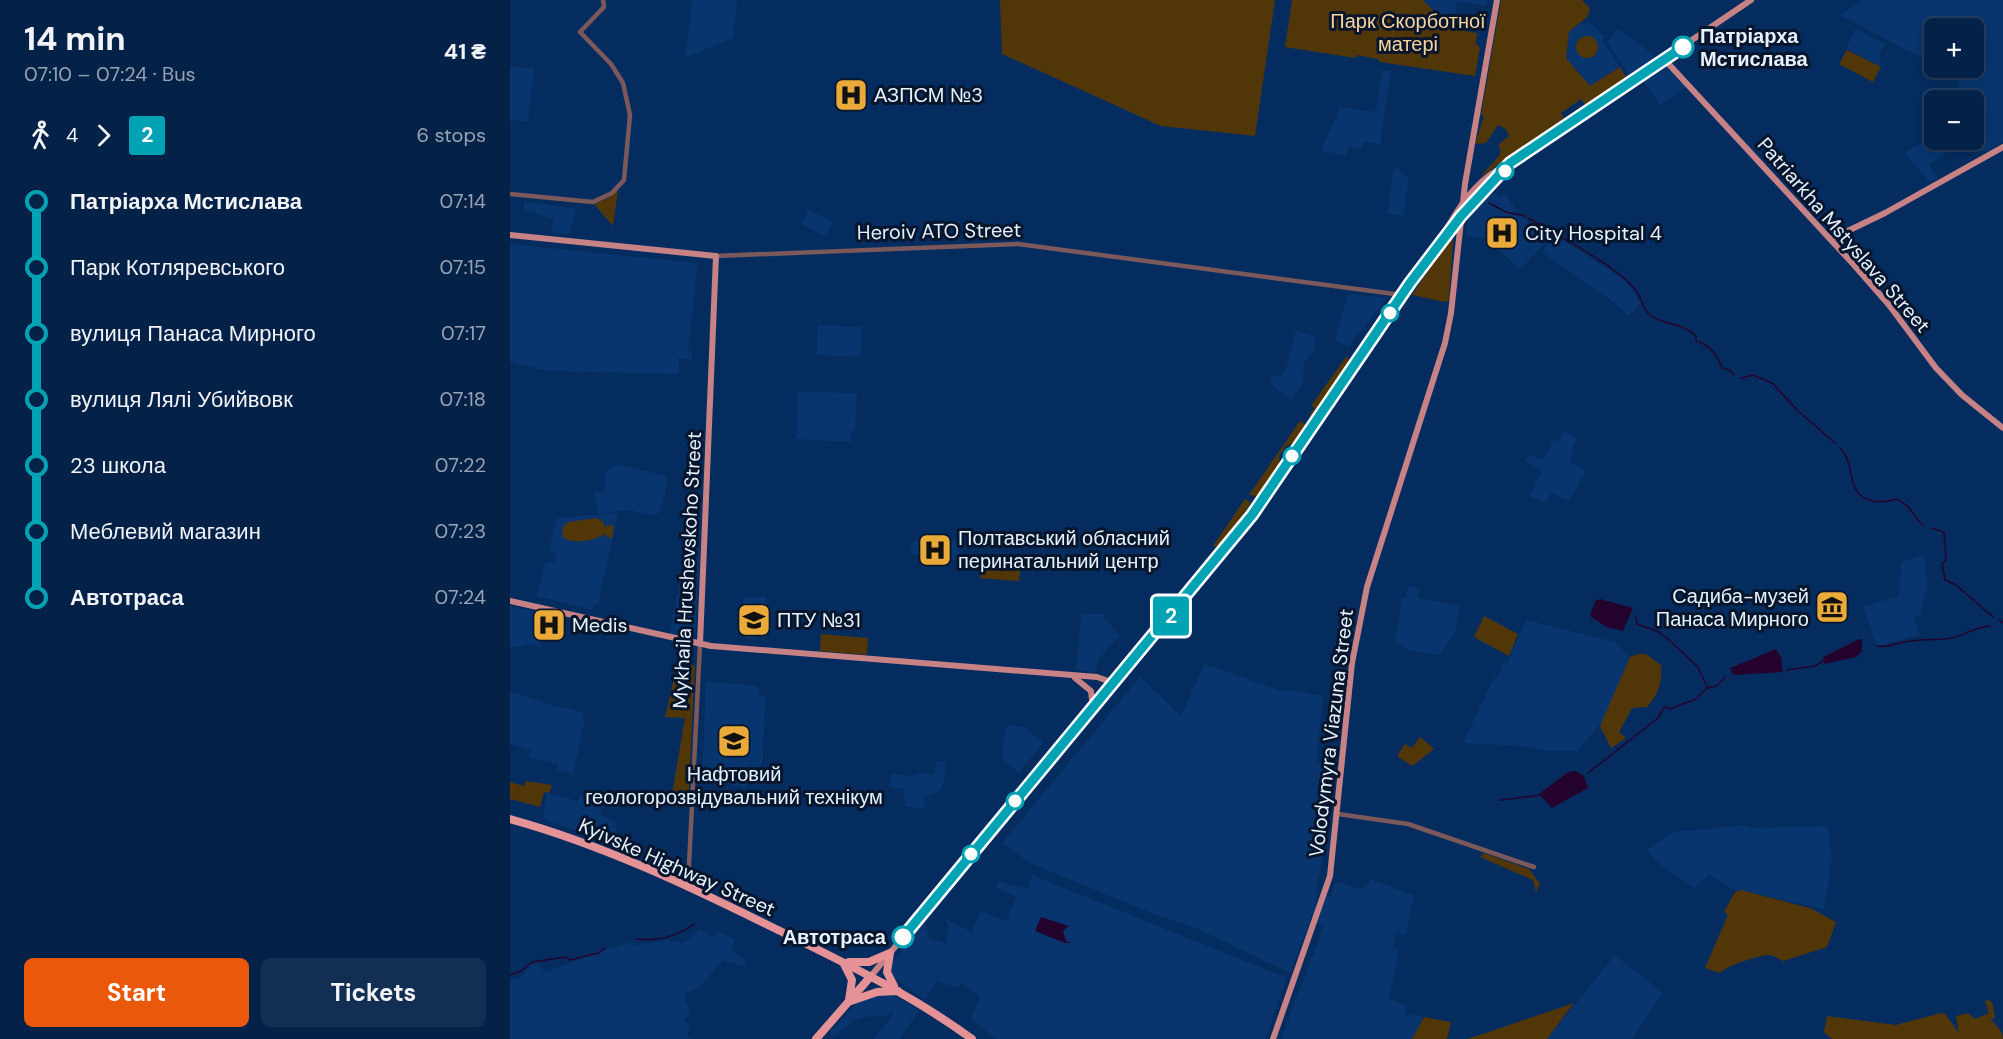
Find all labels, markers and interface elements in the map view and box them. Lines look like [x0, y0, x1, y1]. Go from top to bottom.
park label: Парк Скорботної матері [1330, 8, 1486, 57]
text: 14 min [24, 17, 126, 60]
map controls [1924, 18, 1984, 150]
button: + [1924, 18, 1984, 78]
place label: Патріарха Мстислава [1700, 23, 1809, 72]
marker: Патріарха Мстислава [1672, 36, 1694, 58]
text: 41 ₴ [444, 37, 486, 66]
text: 07:10 – 07:24 · Bus [24, 61, 196, 87]
hospital icon: АЗПСМ №3 [833, 77, 869, 113]
place label: АЗПСМ №3 [874, 82, 983, 108]
button: − [1924, 90, 1984, 150]
icon: walk [24, 119, 57, 152]
icon: forward [87, 119, 120, 152]
text: 2 [141, 121, 153, 149]
text: 4 [66, 122, 78, 148]
text: 6 stops [417, 122, 486, 148]
street label: Patriarkha Mstyslava Street [1752, 132, 1936, 338]
unlabelled marker [1496, 162, 1514, 180]
text: Патріарха Мстислава [70, 187, 302, 216]
text: 07:14 [440, 188, 486, 214]
hospital icon: City Hospital 4 [1484, 215, 1520, 251]
street label: Heroiv ATO Street [857, 217, 1021, 245]
place label: City Hospital 4 [1525, 220, 1662, 246]
text: Парк Котляревського [70, 253, 285, 282]
text: 07:15 [439, 254, 486, 280]
unlabelled marker [1381, 304, 1399, 322]
text: вулиця Панаса Мирного [70, 319, 316, 348]
text: 07:17 [441, 320, 486, 346]
text: вулиця Лялі Убийвовк [70, 385, 293, 414]
text: 07:18 [439, 386, 486, 412]
street label: Mykhaila Hrushevskoho Street [667, 431, 707, 709]
unlabelled marker [1283, 447, 1301, 465]
text: 23 школа [70, 451, 166, 480]
text: 07:22 [435, 452, 486, 478]
text: Меблевий магазин [70, 517, 261, 546]
text: 07:23 [435, 518, 486, 544]
place label: Полтавський обласний перинатальний центр [958, 525, 1170, 574]
hospital icon: Полтавський обласний перинатальний центр [917, 532, 953, 568]
text: Автотраса [70, 583, 184, 612]
place label: Садиба-музей Панаса Мирного [1656, 583, 1809, 632]
text: 07:24 [435, 584, 486, 610]
museum icon: Садиба-музей Панаса Мирного [1814, 589, 1850, 625]
line badge: 2 [1152, 596, 1190, 636]
school or university icon: ПТУ №31 [736, 602, 772, 638]
text: 2 [1165, 602, 1177, 630]
hospital icon: Medis [531, 607, 567, 643]
place label: ПТУ №31 [777, 607, 861, 633]
street label: Volodymyra Viazuna Street [1303, 607, 1359, 859]
place label: Medis [572, 612, 628, 638]
school or university icon: Нафтовий геологорозвідувальний технікум [716, 723, 752, 759]
place label: Нафтовий геологорозвідувальний технікум [585, 761, 883, 810]
unlabelled marker [1006, 792, 1024, 810]
street label: Kyivske Highway Street [575, 812, 779, 922]
unlabelled marker [962, 845, 980, 863]
place label: Автотраса [783, 924, 887, 950]
marker: Автотраса [892, 926, 914, 948]
button: Start [24, 958, 249, 1027]
button: Tickets [261, 958, 486, 1027]

